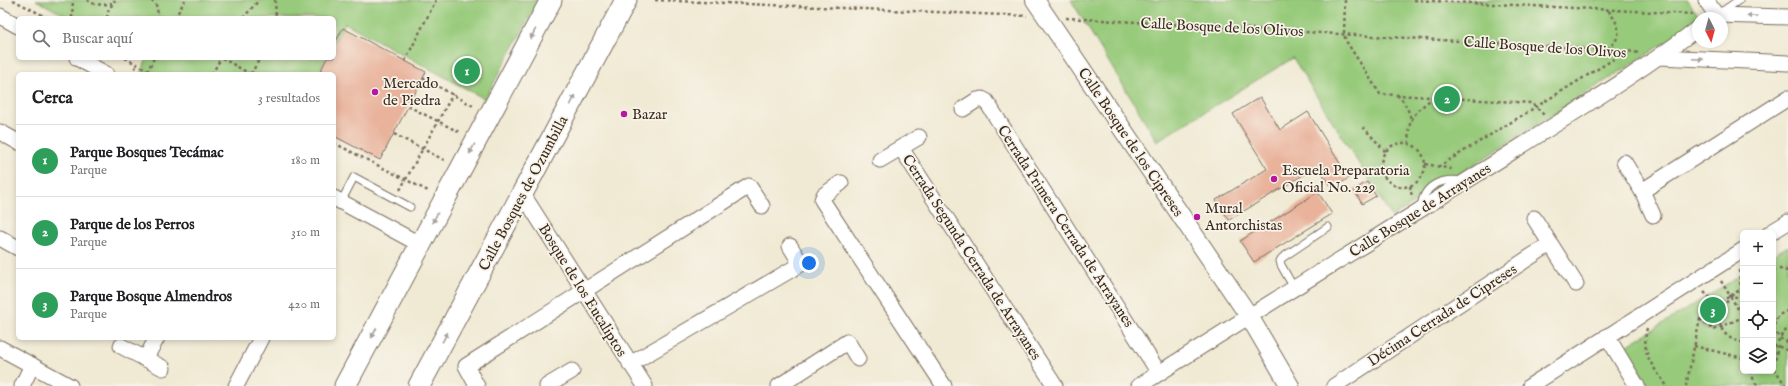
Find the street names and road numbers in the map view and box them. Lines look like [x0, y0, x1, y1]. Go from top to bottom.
street label: Calle Bosque de los Olivos [1140, 14, 1304, 41]
street label: Calle Bosque de los Olivos [1463, 32, 1627, 63]
street label: Calle Bosque de los Cipreses [1074, 64, 1188, 220]
street label: Calle Bosques de Ozumbilla [474, 112, 573, 274]
street label: Cerrada Primera Cerrada de Arrayanes [993, 122, 1138, 331]
street label: Cerrada Segunda Cerrada de Arrayanes [898, 151, 1045, 364]
street label: Calle Bosque de Arrayanes [1346, 159, 1495, 262]
street label: Bosque de los Eucaliptos [534, 220, 631, 360]
street label: Décima Cerrada de Cipreses [1364, 260, 1521, 371]

